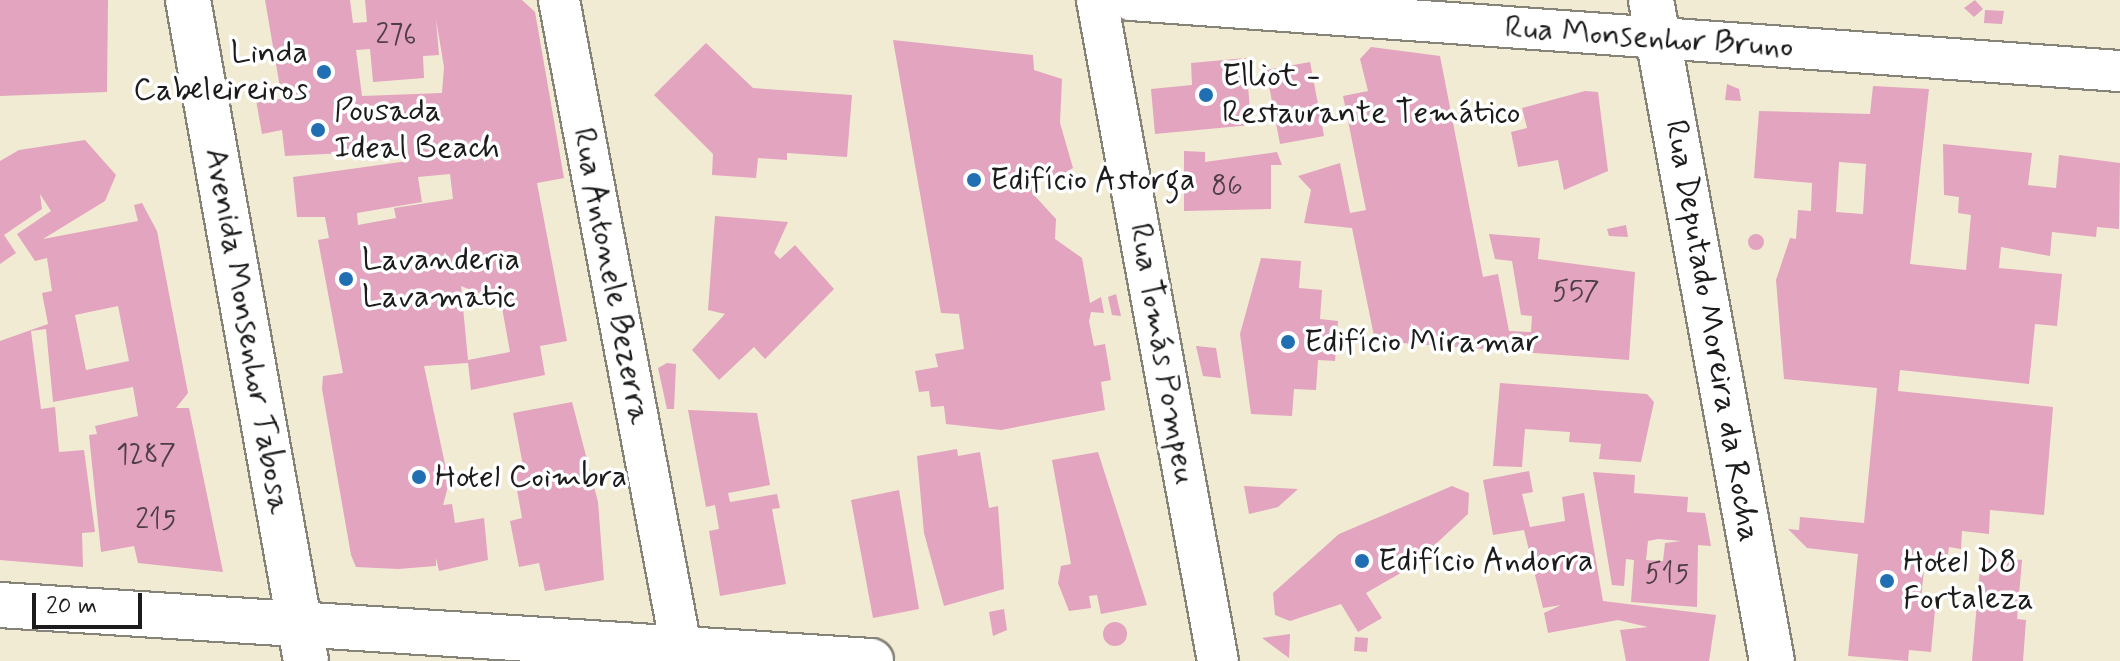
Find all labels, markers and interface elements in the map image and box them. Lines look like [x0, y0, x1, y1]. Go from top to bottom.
street label: Rua Monsenhor Bruno [1500, 9, 1798, 67]
house number: 276 [376, 19, 416, 53]
place label: Linda Cabeleireiros [133, 35, 308, 110]
place label: Elliot - Restaurante Temático [1222, 58, 1516, 133]
marker: Linda Cabeleireiros [315, 63, 333, 81]
marker: Elliot - Restaurante Temático [1197, 86, 1215, 104]
place label: Pousada Ideal Beach [334, 93, 499, 168]
street label: Rua Deputado Moreira da Rocha [1656, 119, 1768, 543]
marker: Pousada Ideal Beach [309, 121, 327, 139]
street label: Rua Antonele Bezerra [563, 123, 659, 429]
street label: Avenida Monsenhor Tabosa [197, 149, 297, 513]
place label: Edifício Astorga [990, 161, 1195, 199]
house number: 86 [1211, 170, 1243, 204]
marker: Edifício Astorga [965, 171, 983, 189]
street label: Rua Tomás Pompeu [1121, 223, 1203, 485]
place label: Lavanderia Lavamatic [362, 242, 520, 317]
marker: Lavanderia Lavamatic [337, 270, 355, 288]
house number: 557 [1552, 276, 1600, 310]
place label: Edifício Miramar [1304, 323, 1540, 361]
marker: Edifício Miramar [1279, 333, 1297, 351]
house number: 1287 [116, 439, 176, 473]
place label: Hotel Coimbra [435, 458, 632, 496]
marker: Hotel Coimbra [410, 468, 428, 486]
house number: 215 [135, 504, 177, 538]
place label: Edifício Andorra [1378, 542, 1596, 580]
place label: Hotel D8 Fortaleza [1903, 544, 2034, 619]
marker: Edifício Andorra [1353, 552, 1371, 570]
house number: 515 [1645, 558, 1689, 592]
marker: Hotel D8 Fortaleza [1878, 572, 1896, 590]
scale bar [36, 577, 146, 627]
text: 20 m [46, 591, 97, 622]

